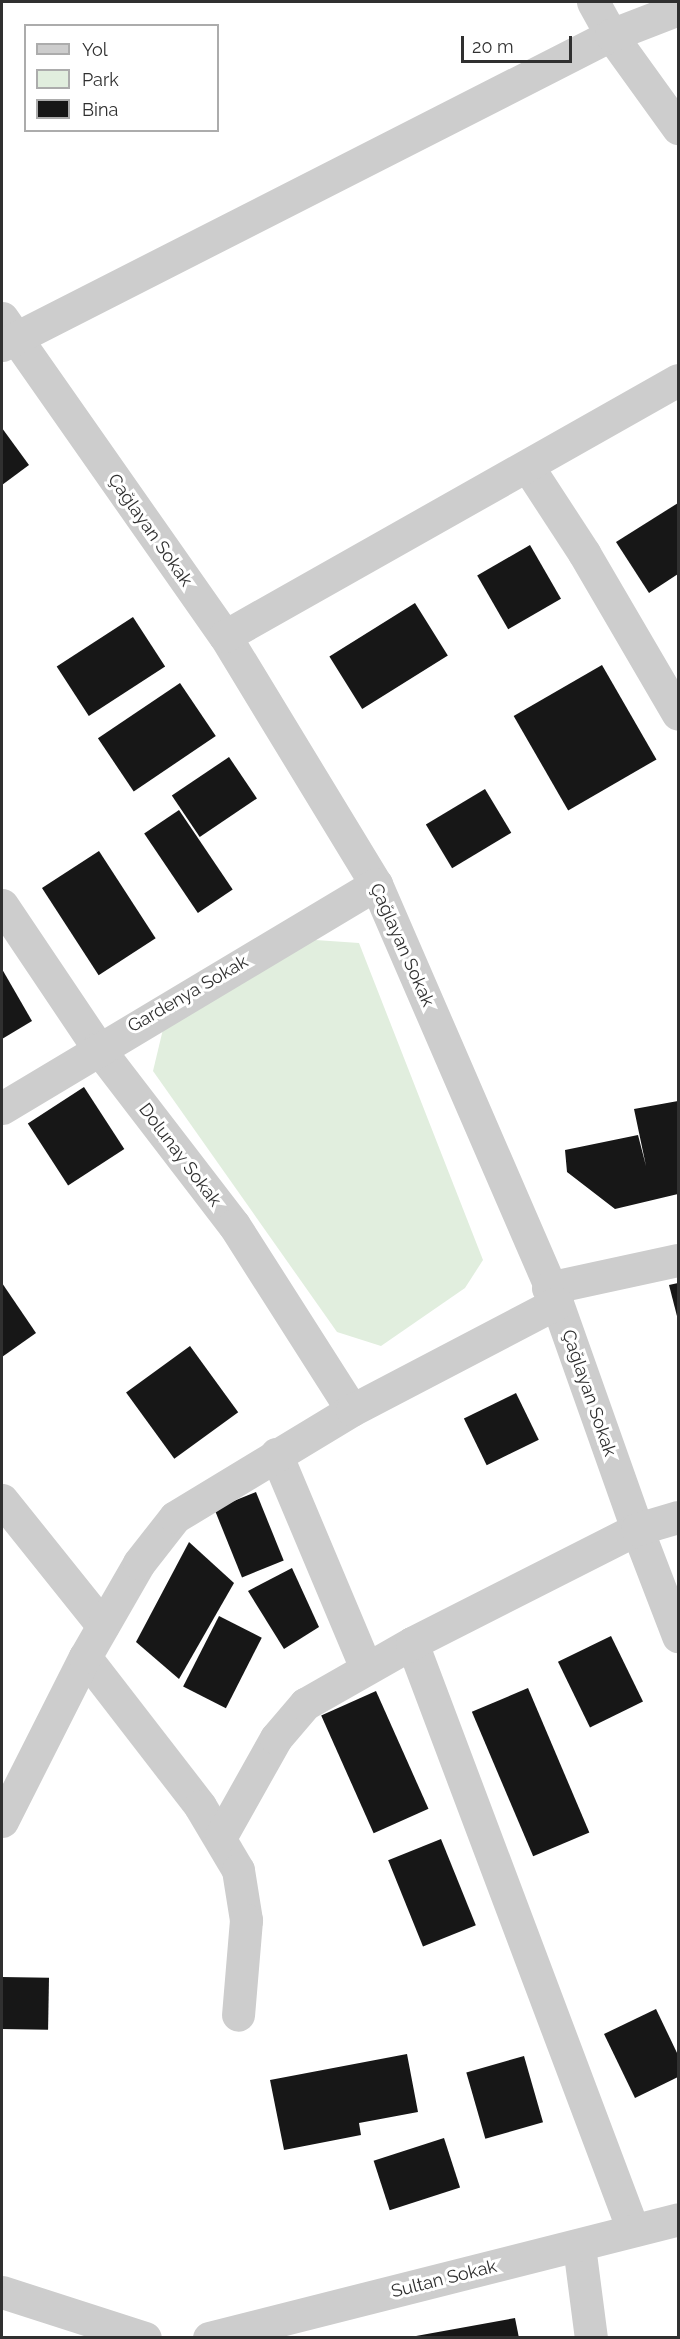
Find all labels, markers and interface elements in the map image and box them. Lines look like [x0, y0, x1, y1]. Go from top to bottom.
legend [24, 24, 219, 132]
scale bar [464, 24, 575, 62]
text: 20 m [472, 36, 514, 57]
text: Yol [82, 39, 108, 60]
text: Park [82, 69, 119, 90]
text: Bina [82, 99, 118, 120]
street label: Çağlayan Sokak [103, 469, 197, 591]
street label: Çağlayan Sokak [365, 880, 439, 1010]
street label: Gardenya Sokak [124, 951, 252, 1037]
street label: Dolunay Sokak [134, 1099, 226, 1211]
street label: Çağlayan Sokak [557, 1327, 621, 1459]
street label: Sultan Sokak [389, 2255, 499, 2303]

